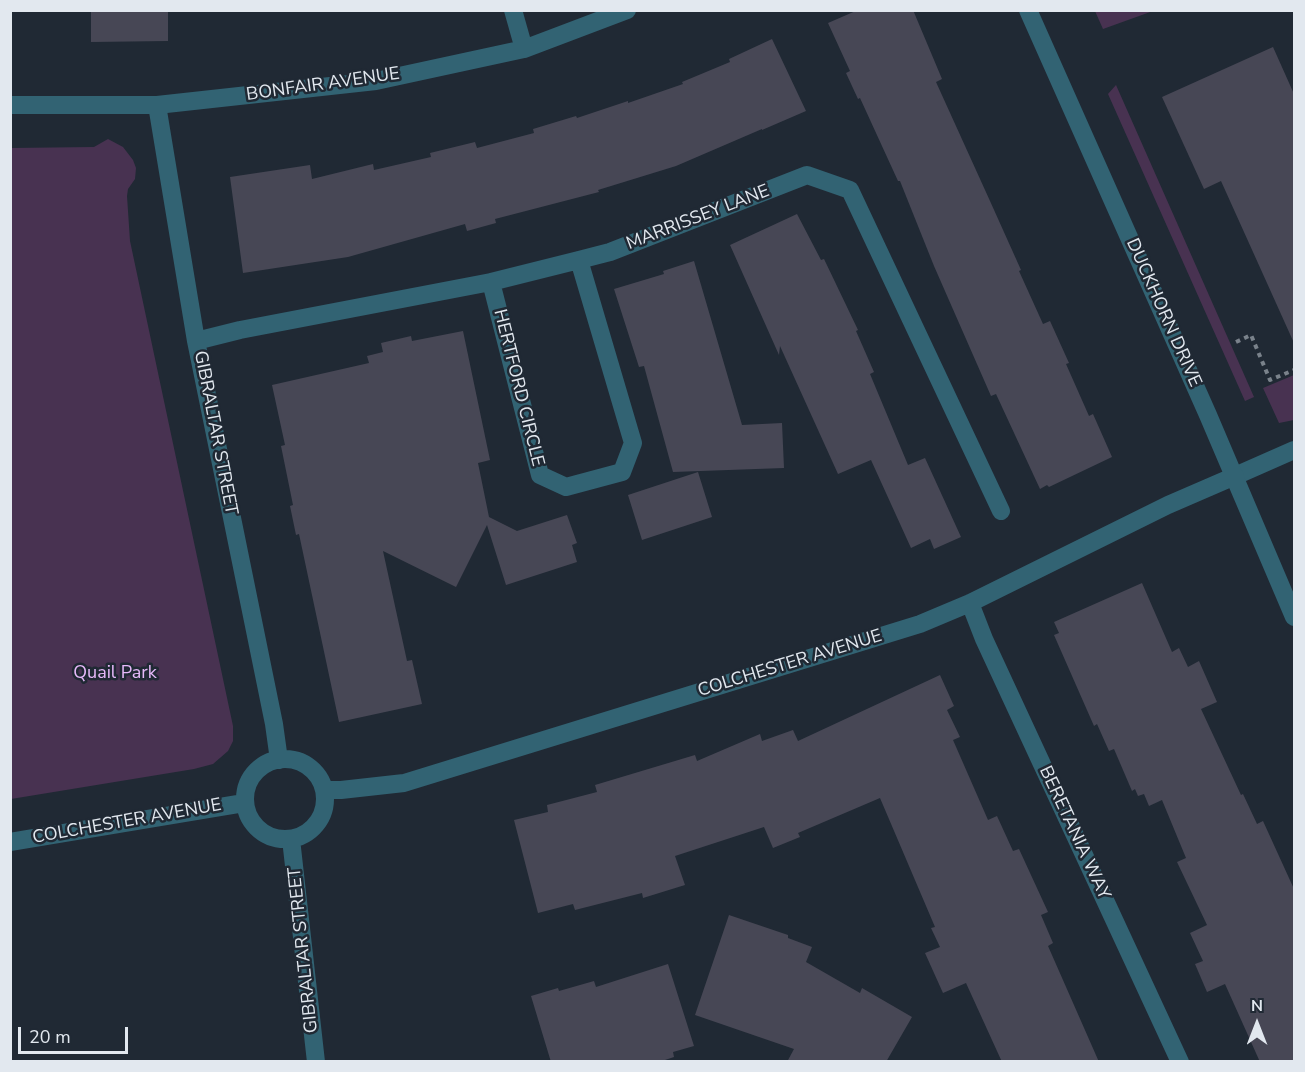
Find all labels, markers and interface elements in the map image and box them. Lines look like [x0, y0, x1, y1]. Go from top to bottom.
street label: BONFAIR AVENUE [245, 64, 401, 106]
street label: MARRISSEY LANE [623, 181, 773, 255]
street label: DUCKHORN DRIVE [1121, 235, 1205, 391]
street label: HERTFORD CIRCLE [488, 307, 548, 469]
street label: GIBRALTAR STREET [188, 349, 242, 517]
street label: COLCHESTER AVENUE [695, 626, 885, 702]
park label: Quail Park [73, 663, 157, 685]
street label: BERETANIA WAY [1034, 763, 1114, 903]
street label: COLCHESTER AVENUE [31, 795, 223, 849]
street label: GIBRALTAR STREET [285, 866, 323, 1034]
north arrow [1227, 994, 1287, 1054]
text: N [1251, 995, 1263, 1017]
scale bar [21, 1015, 130, 1053]
text: 20 m [29, 1025, 71, 1049]

